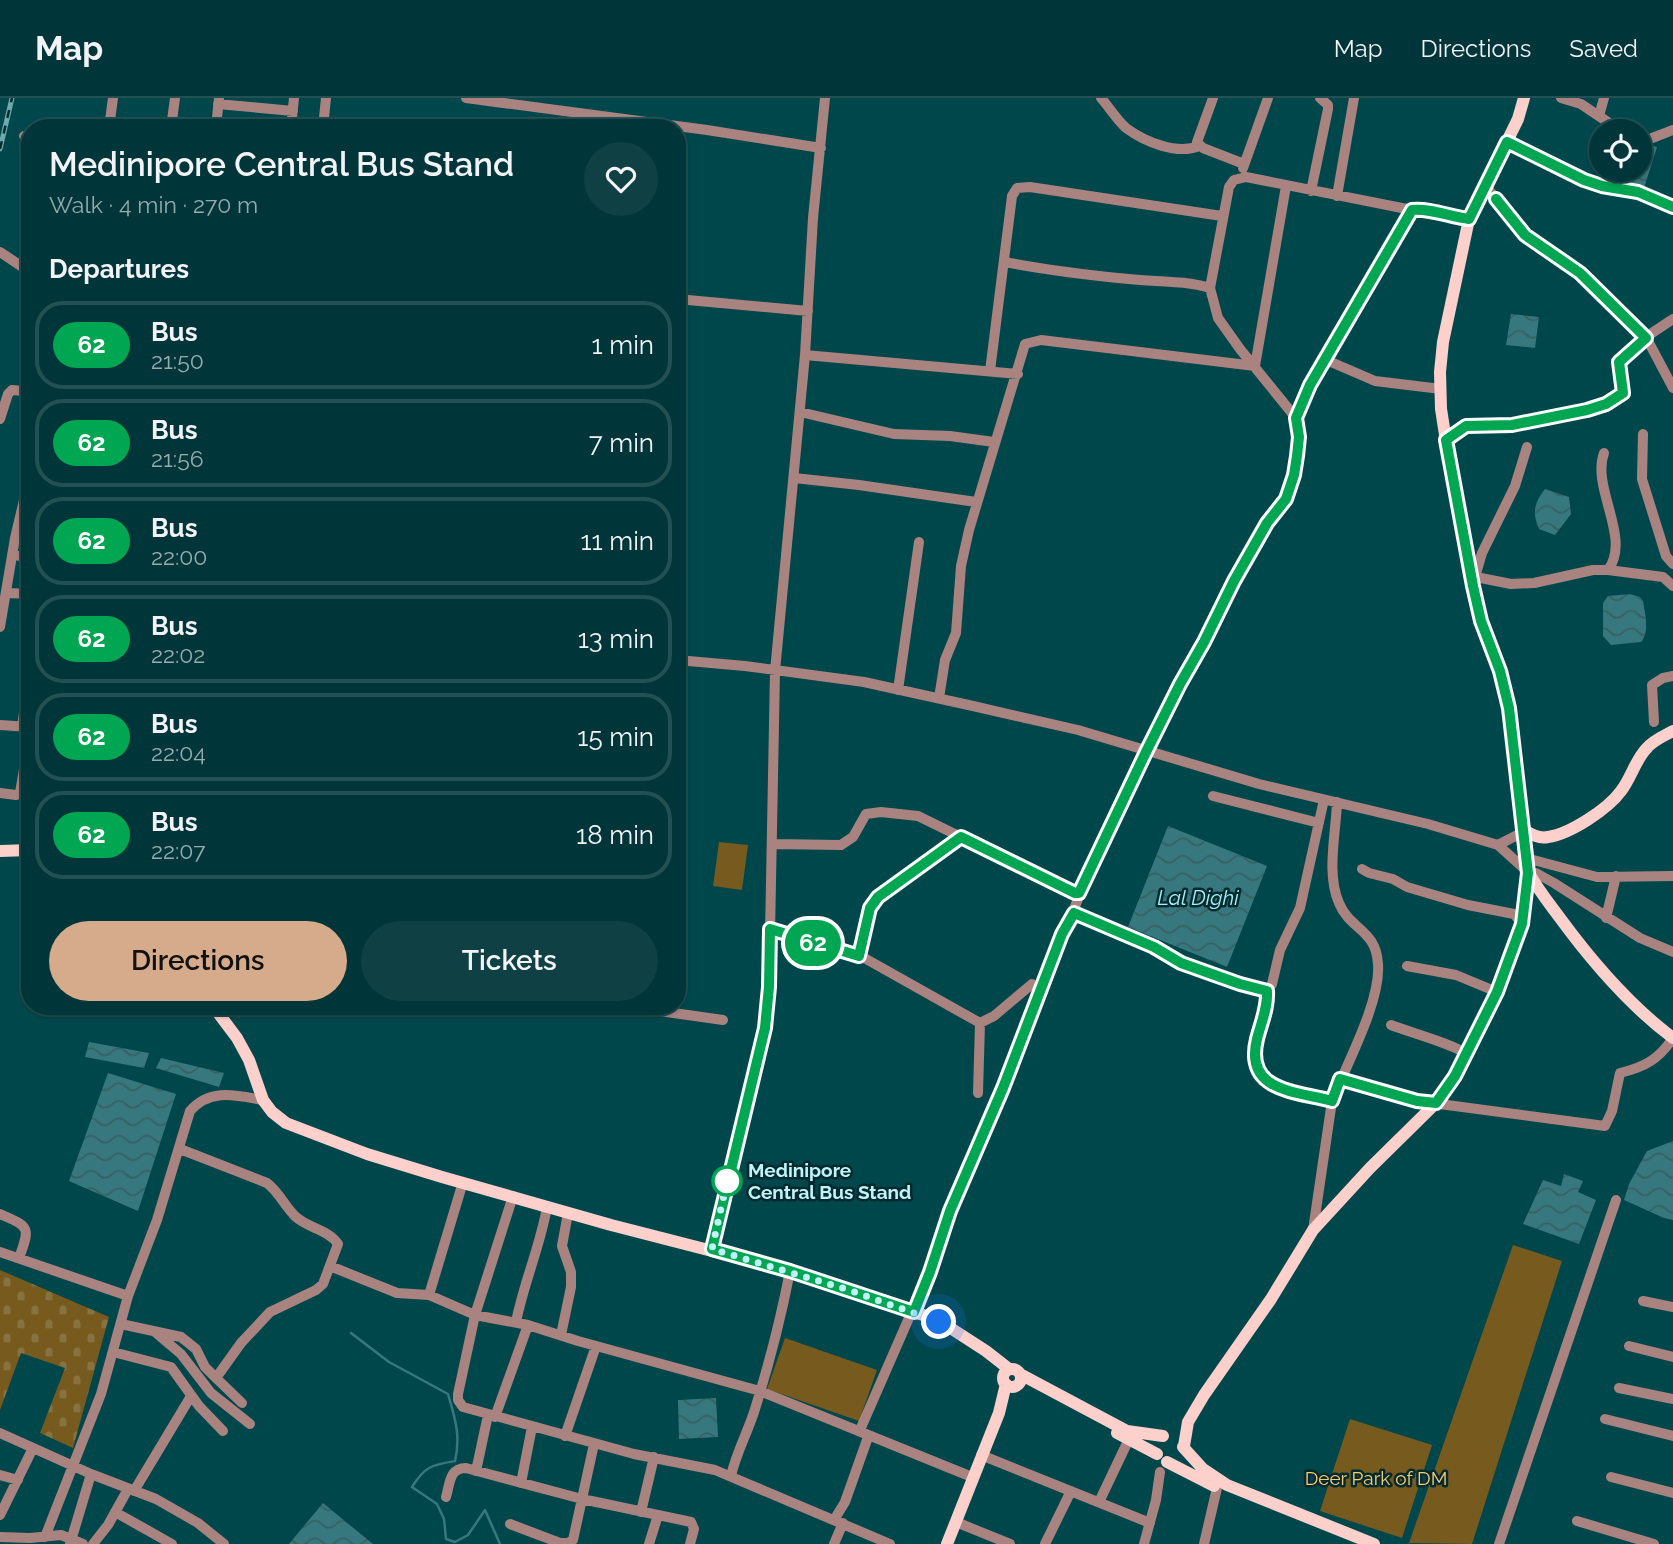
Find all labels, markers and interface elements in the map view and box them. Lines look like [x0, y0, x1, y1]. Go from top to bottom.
text: Map [35, 29, 103, 68]
text: Map [1334, 34, 1383, 63]
text: Directions [1421, 34, 1531, 63]
text: Saved [1569, 34, 1638, 63]
map controls [1589, 119, 1652, 182]
button: locate [1589, 119, 1652, 182]
button: heart [584, 142, 658, 216]
text: Medinipore Central Bus Stand [49, 145, 514, 184]
text: Walk · 4 min · 270 m [49, 191, 258, 218]
text: Departures [49, 254, 189, 284]
text: Bus [151, 317, 198, 347]
text: 62 [77, 330, 106, 359]
text: 1 min [592, 330, 654, 360]
text: 21:50 [151, 347, 204, 374]
text: Bus [151, 415, 198, 445]
text: 62 [77, 428, 106, 457]
text: 7 min [589, 428, 654, 458]
text: 21:56 [151, 445, 204, 472]
text: Bus [151, 513, 198, 543]
text: 62 [77, 526, 106, 555]
text: 11 min [580, 526, 654, 556]
text: 22:00 [151, 543, 207, 570]
text: Bus [151, 611, 198, 641]
text: 62 [77, 624, 106, 653]
text: 13 min [578, 624, 654, 654]
text: 22:02 [151, 641, 205, 668]
text: Bus [151, 709, 198, 739]
text: 62 [77, 722, 106, 751]
text: 15 min [577, 722, 654, 752]
text: 22:04 [151, 739, 206, 766]
text: Bus [151, 807, 198, 837]
text: 62 [77, 820, 106, 849]
text: 18 min [576, 820, 654, 850]
text: 22:07 [151, 837, 206, 864]
water label: Lal Dighi [1157, 885, 1239, 910]
line badge: 62 [782, 920, 844, 966]
button: Directions [49, 921, 347, 1001]
button: Tickets [361, 921, 658, 1001]
text: 62 [799, 928, 827, 957]
place label: Medinipore Central Bus Stand [748, 1159, 911, 1203]
marker: Medinipore Central Bus Stand [712, 1166, 742, 1196]
your location [921, 1304, 956, 1339]
park label: Deer Park of DM [1305, 1467, 1447, 1489]

